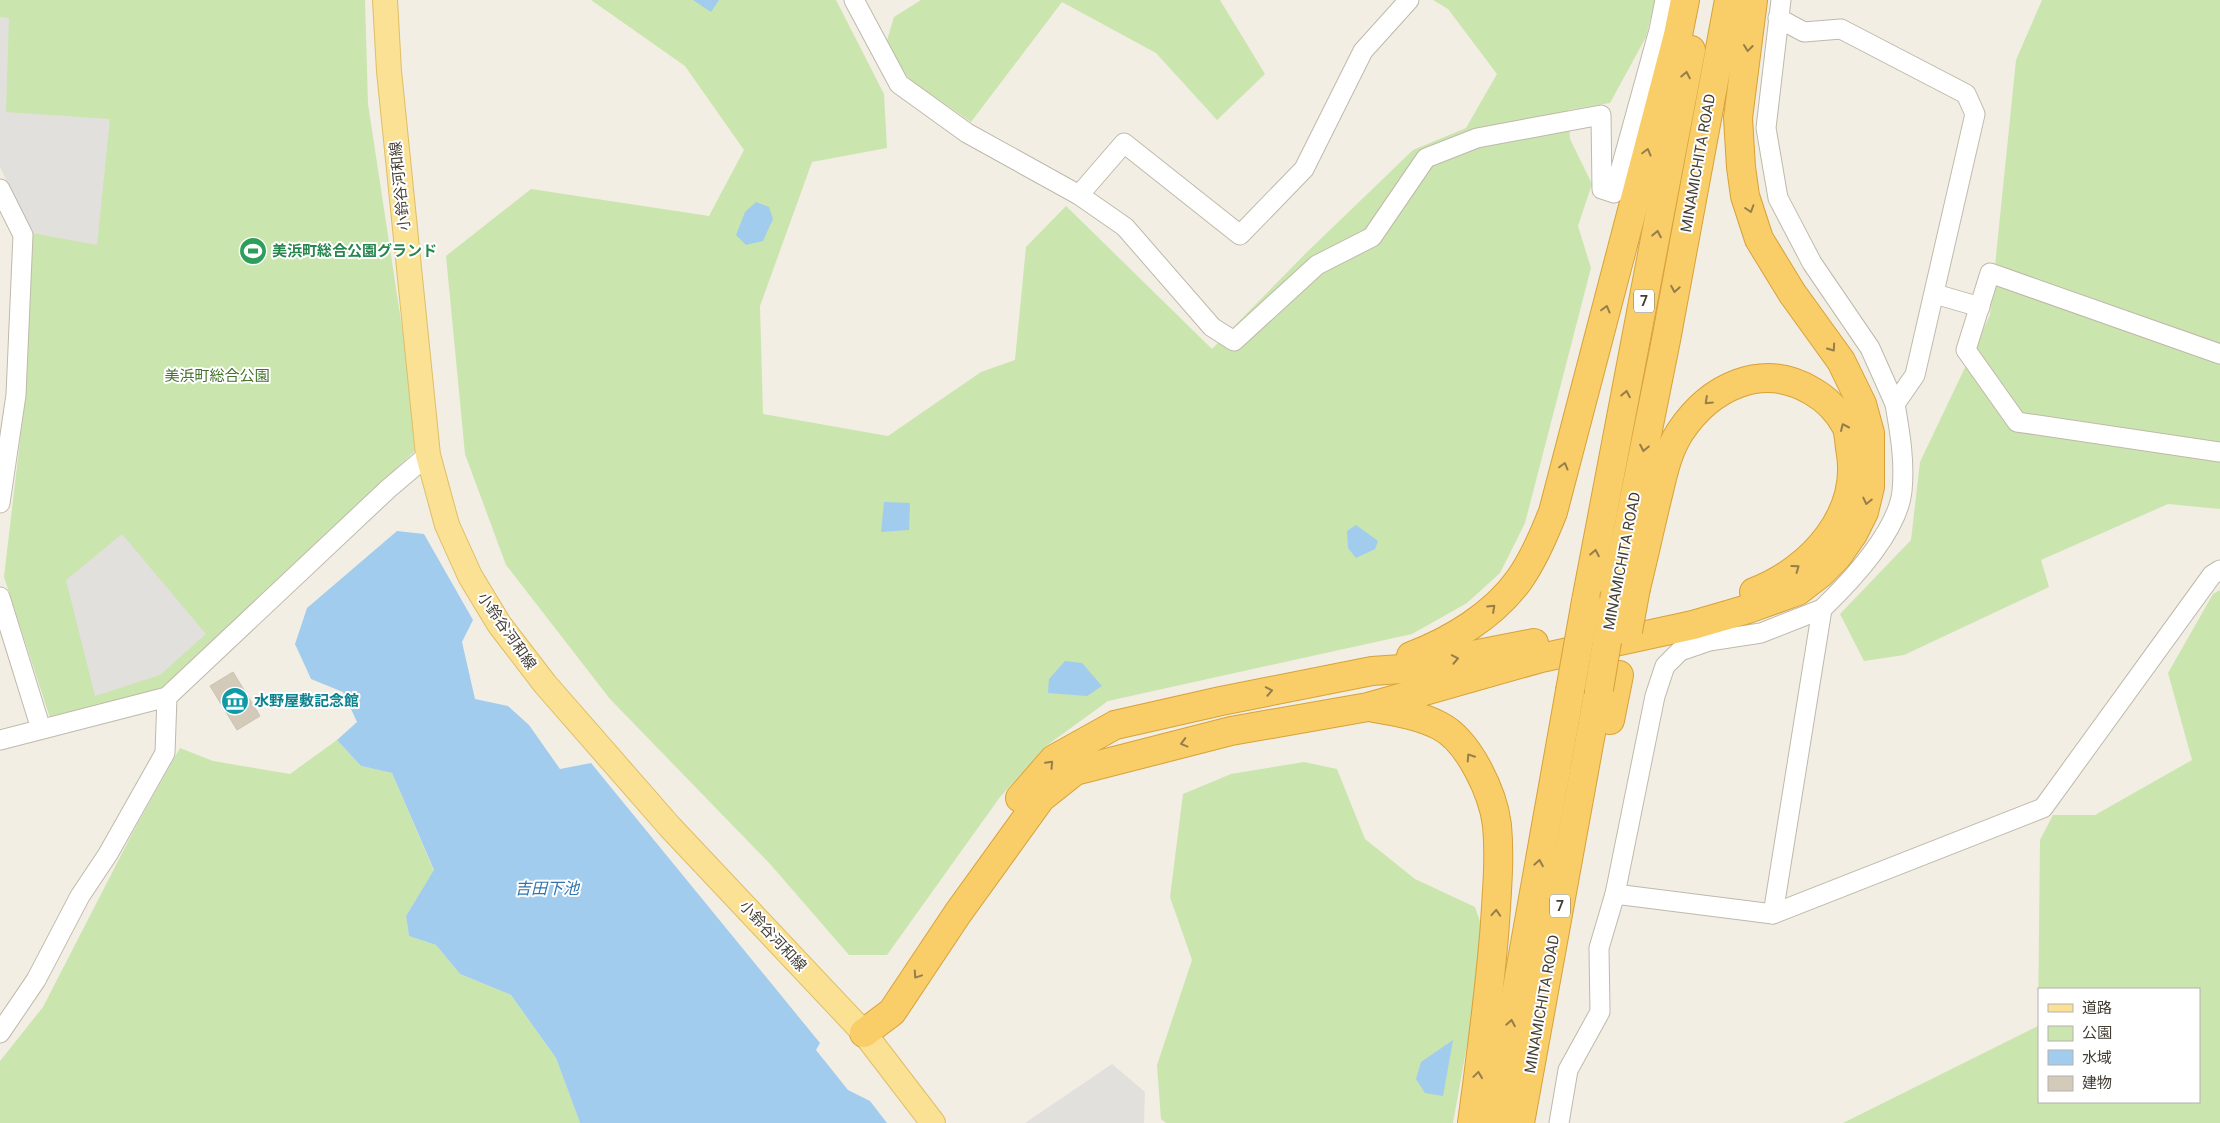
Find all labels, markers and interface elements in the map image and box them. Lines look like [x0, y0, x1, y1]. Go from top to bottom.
one-way arrow [1743, 45, 1754, 53]
one-way arrow [1681, 70, 1691, 79]
street label: MINAMICHITA ROAD [1677, 92, 1719, 234]
street label: 小鈴谷河和線 [386, 140, 414, 232]
one-way arrow [1642, 148, 1652, 157]
one-way arrow [1744, 205, 1754, 213]
one-way arrow [1651, 230, 1661, 239]
sports icon: 美浜町総合公園グランド [238, 236, 268, 266]
place label: 美浜町総合公園グランド [272, 242, 437, 260]
one-way arrow [1671, 284, 1681, 293]
road number: 7 [1634, 290, 1654, 312]
one-way arrow [1600, 305, 1611, 314]
one-way arrow [1826, 342, 1835, 352]
park label: 美浜町総合公園 [164, 367, 270, 385]
one-way arrow [1620, 389, 1631, 398]
one-way arrow [1705, 395, 1714, 404]
one-way arrow [1840, 423, 1851, 432]
one-way arrow [1640, 444, 1650, 453]
one-way arrow [1558, 462, 1569, 471]
street label: MINAMICHITA ROAD [1600, 490, 1644, 632]
one-way arrow [1862, 497, 1873, 506]
one-way arrow [1589, 549, 1600, 558]
one-way arrow [1790, 565, 1800, 574]
street label: 小鈴谷河和線 [474, 589, 540, 673]
one-way arrow [1486, 605, 1495, 614]
one-way arrow [1451, 654, 1459, 664]
museum icon: 水野屋敷記念館 [220, 686, 250, 716]
one-way arrow [1265, 687, 1274, 697]
place label: 水野屋敷記念館 [254, 692, 359, 710]
one-way arrow [1180, 738, 1188, 748]
one-way arrow [1467, 753, 1476, 762]
one-way arrow [1044, 761, 1053, 770]
one-way arrow [1533, 859, 1543, 868]
water label: 吉田下池 [515, 879, 581, 898]
road number: 7 [1550, 894, 1570, 918]
street label: 小鈴谷河和線 [736, 897, 810, 975]
one-way arrow [1490, 909, 1501, 917]
street label: MINAMICHITA ROAD [1521, 933, 1563, 1075]
one-way arrow [913, 970, 923, 979]
legend [2038, 988, 2200, 1103]
text: 道路 [2082, 999, 2112, 1017]
one-way arrow [1505, 1019, 1515, 1028]
text: 公園 [2082, 1024, 2112, 1042]
text: 水域 [2082, 1049, 2112, 1067]
one-way arrow [1472, 1070, 1483, 1078]
text: 建物 [2082, 1074, 2112, 1092]

